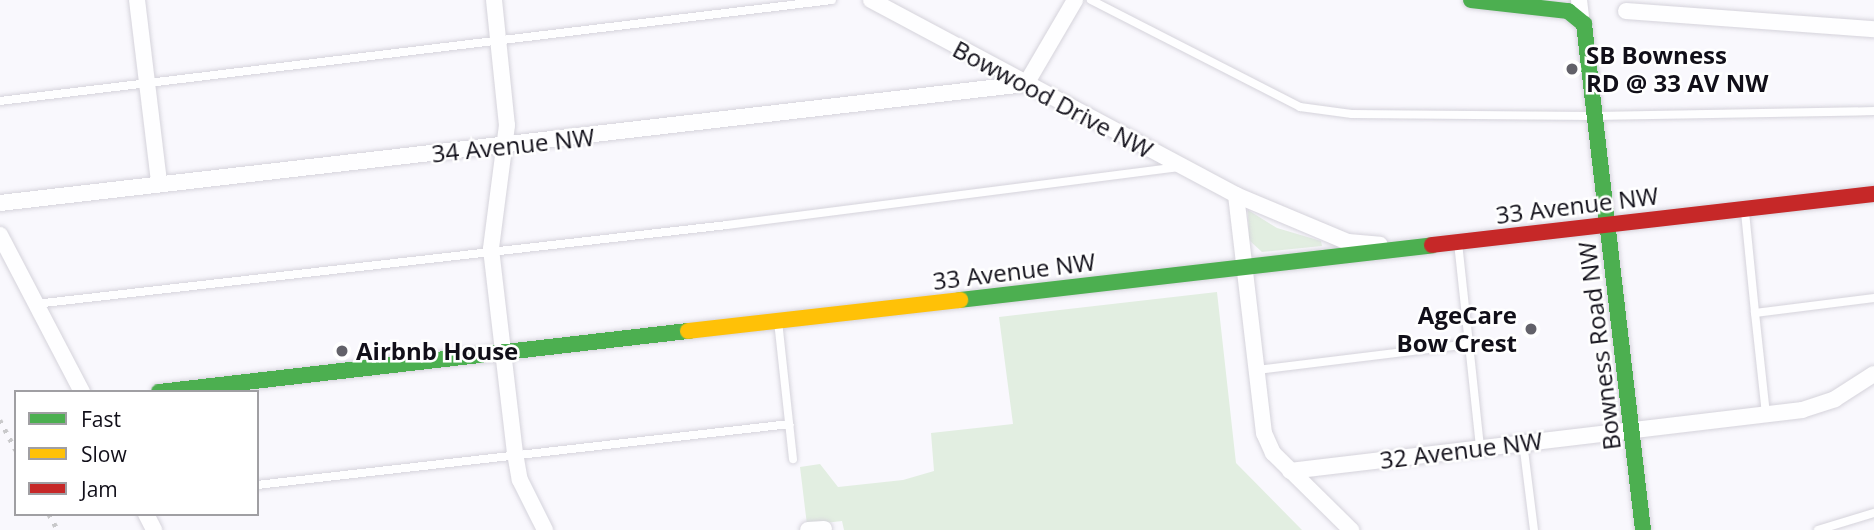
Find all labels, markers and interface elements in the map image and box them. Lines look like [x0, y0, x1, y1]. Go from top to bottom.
street label: Bowwood Drive NW [948, 34, 1158, 164]
place label: SB Bowness RD @ 33 AV NW [1586, 41, 1768, 97]
marker: SB Bowness RD @ 33 AV NW [1564, 61, 1580, 77]
street label: 34 Avenue NW [430, 122, 596, 168]
street label: 33 Avenue NW [1494, 181, 1660, 229]
street label: Bowness Road NW [1572, 240, 1626, 452]
street label: 33 Avenue NW [931, 247, 1097, 295]
place label: AgeCare Bow Crest [1397, 301, 1517, 357]
marker: AgeCare Bow Crest [1523, 321, 1539, 337]
place label: Airbnb House [356, 337, 518, 365]
marker: Airbnb House [334, 343, 350, 359]
legend [14, 390, 259, 516]
text: Fast [81, 405, 121, 433]
street label: 32 Avenue NW [1378, 426, 1544, 474]
text: Slow [81, 440, 127, 468]
text: Jam [81, 475, 118, 503]

